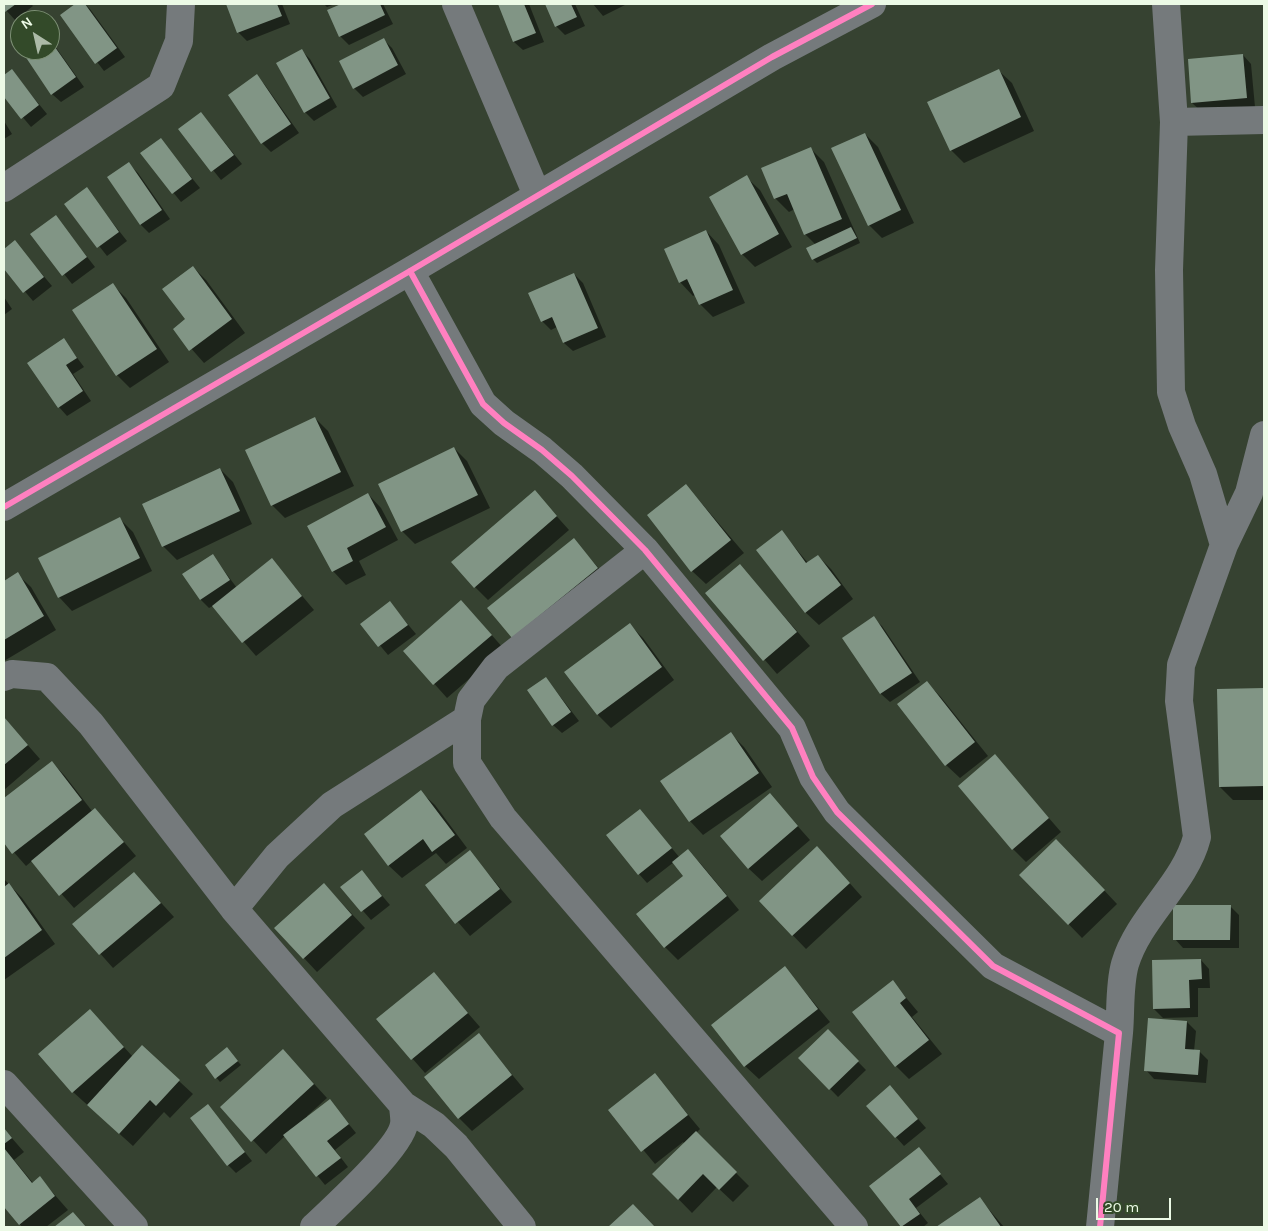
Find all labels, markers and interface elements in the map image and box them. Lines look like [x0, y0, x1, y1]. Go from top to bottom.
north arrow [10, 10, 60, 60]
text: N [18, 13, 36, 33]
scale bar [1098, 1188, 1173, 1220]
text: 20 m [1104, 1198, 1139, 1216]

